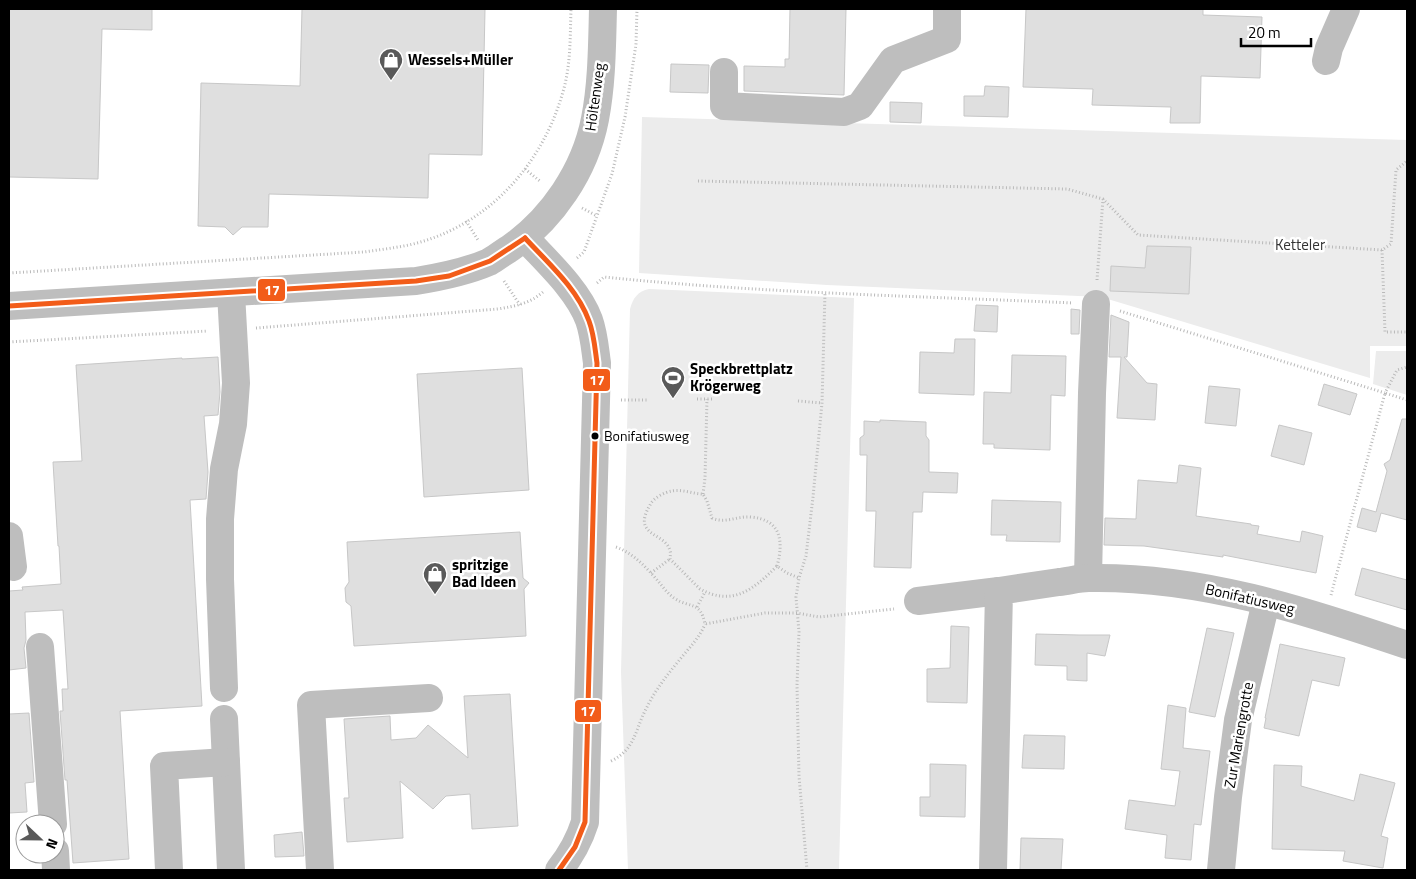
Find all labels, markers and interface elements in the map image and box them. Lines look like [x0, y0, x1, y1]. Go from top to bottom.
scale bar [1241, 15, 1311, 47]
text: 20 m [1248, 21, 1281, 44]
shop icon: Wessels+Müller [378, 47, 404, 81]
place label: Wessels+Müller [408, 48, 514, 71]
street label: Höltenweg [578, 61, 611, 133]
park label: Ketteler [1275, 233, 1325, 256]
line badge: 17 [257, 278, 286, 302]
text: 17 [264, 279, 280, 300]
place label: Speckbrettplatz Krögerweg [690, 357, 793, 397]
sports icon: Speckbrettplatz Krögerweg [660, 365, 686, 399]
line badge: 17 [582, 368, 611, 392]
text: 17 [589, 369, 605, 390]
place label: Bonifatiusweg [604, 425, 689, 446]
marker: Bonifatiusweg [590, 431, 600, 441]
place label: spritzige Bad Ideen [452, 553, 516, 593]
shop icon: spritzige Bad Ideen [422, 561, 448, 595]
street label: Bonifatiusweg [1203, 577, 1297, 620]
street label: Zur Mariengrotte [1218, 680, 1259, 790]
line badge: 17 [574, 699, 602, 723]
text: 17 [580, 700, 596, 721]
north arrow [15, 814, 65, 864]
text: N [41, 836, 64, 852]

